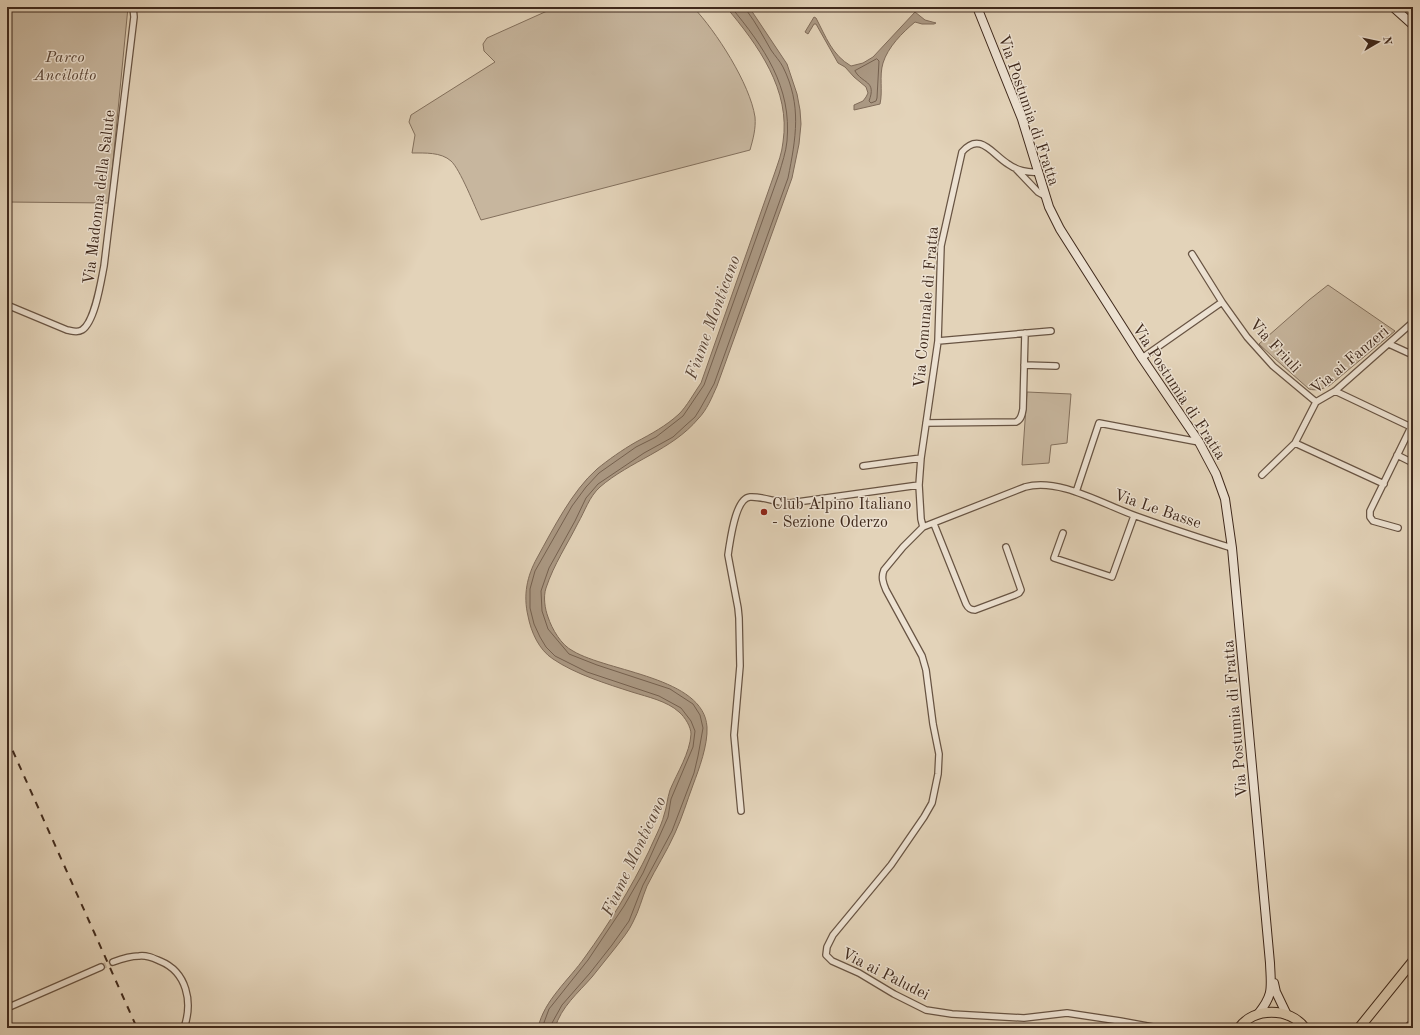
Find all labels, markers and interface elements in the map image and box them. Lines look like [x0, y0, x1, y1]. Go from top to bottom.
north arrow [1358, 22, 1398, 62]
street label: Via Postumia di Fratta [995, 33, 1061, 188]
text: N [1380, 36, 1393, 46]
park label: Parco Ancilotto [33, 50, 96, 84]
street label: Via Madonna della Salute [81, 109, 119, 286]
street label: Via Comunale di Fratta [912, 225, 942, 389]
water label: Fiume Monticano [683, 253, 744, 383]
street label: Via Friuli [1246, 316, 1303, 376]
street label: Via Postumia di Fratta [1128, 321, 1228, 463]
street label: Via ai Fanzeri [1308, 323, 1392, 398]
street label: Via Le Basse [1112, 487, 1203, 532]
place label: Club Alpino Italiano - Sezione Oderzo [772, 497, 911, 531]
marker: Club Alpino Italiano - Sezione Oderzo [759, 507, 769, 517]
street label: Via Postumia di Fratta [1221, 639, 1251, 798]
water label: Fiume Monticano [599, 794, 670, 920]
street label: Via ai Paludei [839, 946, 932, 1004]

